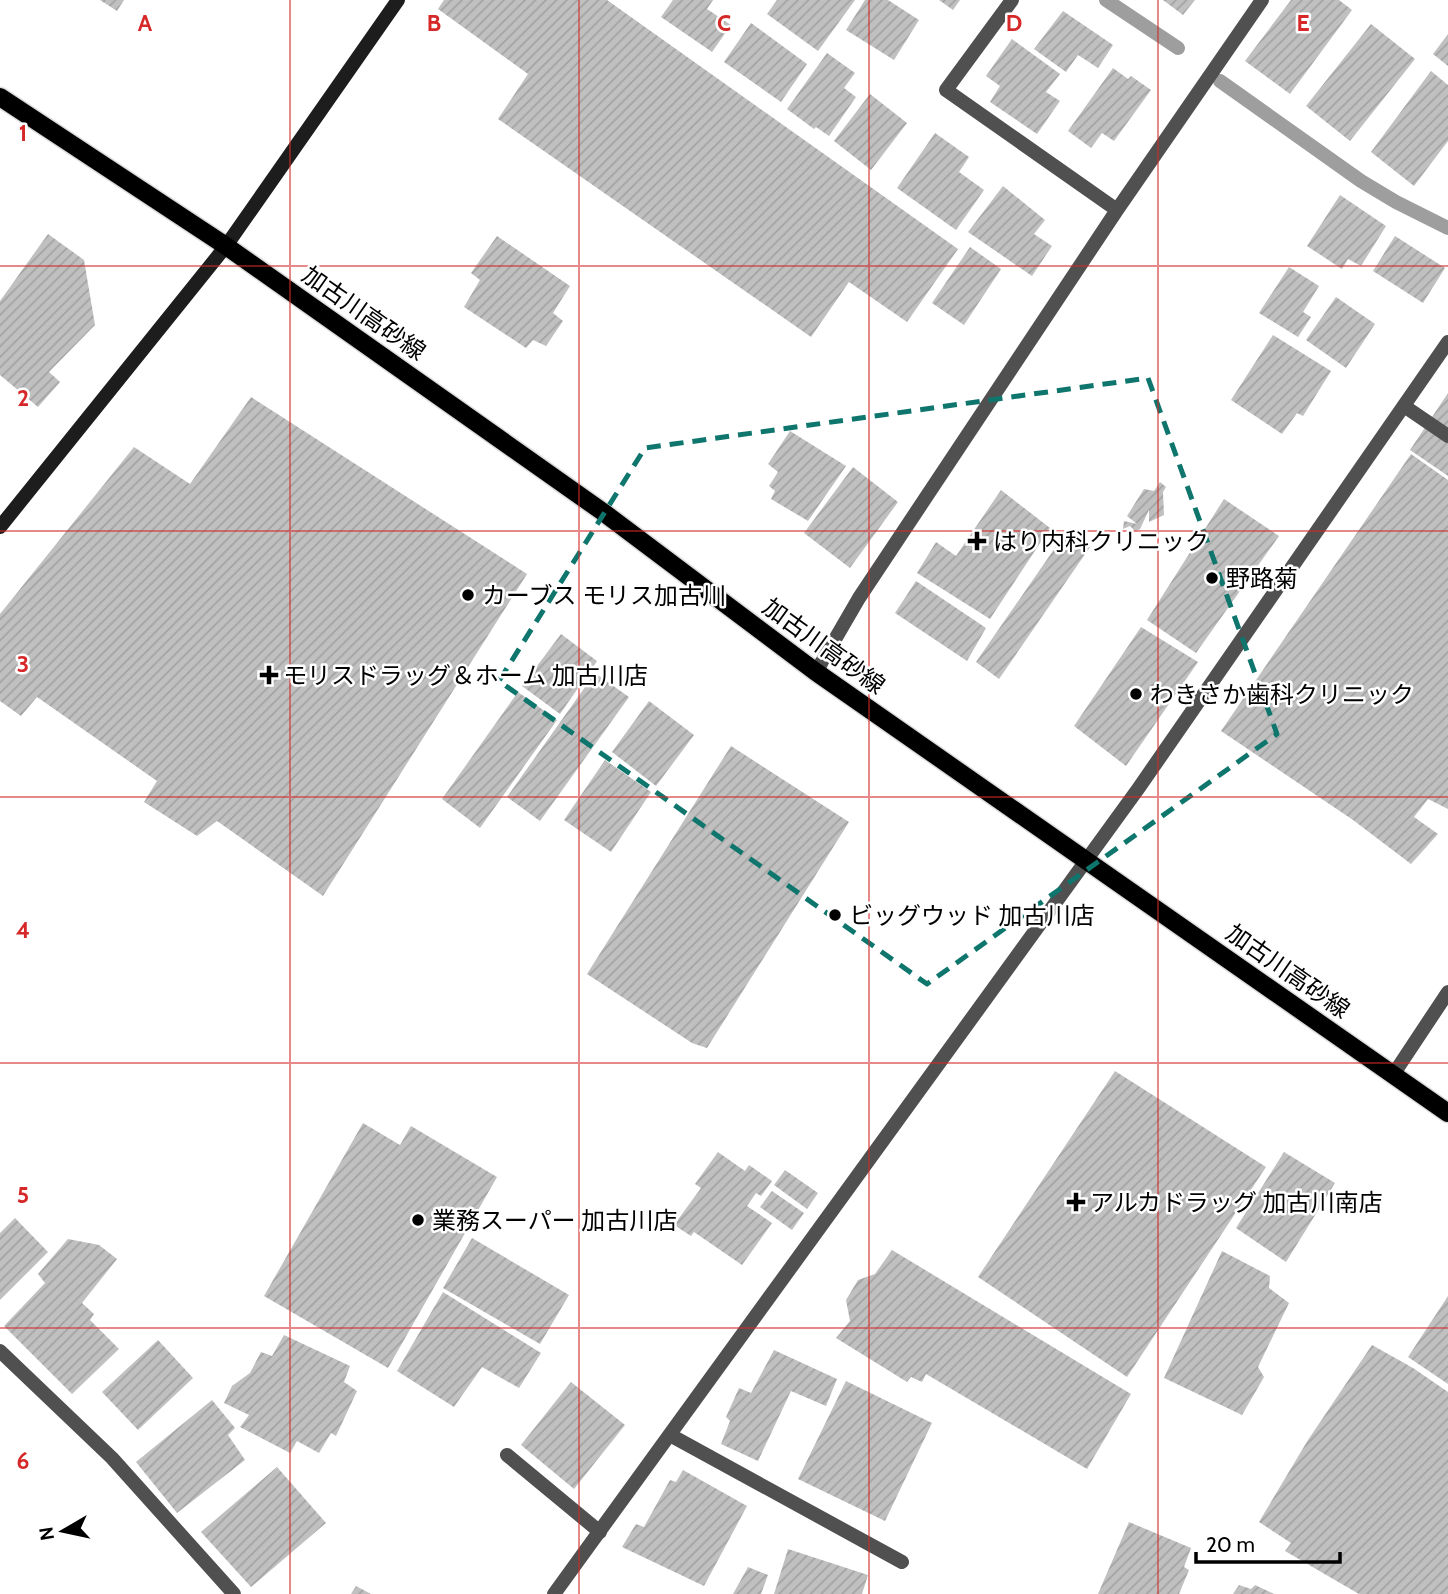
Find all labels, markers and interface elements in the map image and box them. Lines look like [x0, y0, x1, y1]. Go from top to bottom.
text: A [138, 9, 153, 37]
text: B [427, 9, 441, 37]
text: C [717, 9, 731, 37]
text: D [1006, 9, 1022, 37]
text: E [1296, 9, 1310, 37]
text: 1 [19, 119, 27, 147]
street label: 加古川高砂線 [297, 260, 431, 366]
text: 2 [17, 384, 29, 412]
place label: はり内科クリニック [993, 527, 1209, 556]
marker: はり内科クリニック [967, 531, 987, 551]
place label: 野路菊 [1226, 564, 1298, 593]
marker: 野路菊 [1204, 570, 1220, 586]
place label: カーブス モリス加古川 [482, 581, 726, 610]
marker: カーブス モリス加古川 [460, 587, 476, 603]
street label: 加古川高砂線 [757, 592, 891, 700]
text: 3 [17, 650, 29, 678]
place label: モリスドラッグ＆ホーム 加古川店 [283, 661, 648, 690]
marker: モリスドラッグ＆ホーム 加古川店 [261, 667, 277, 683]
place label: わきさか歯科クリニック [1150, 680, 1414, 709]
marker: わきさか歯科クリニック [1128, 686, 1144, 702]
place label: ビッグウッド 加古川店 [849, 901, 1094, 930]
marker: ビッグウッド 加古川店 [827, 907, 843, 923]
text: 4 [16, 916, 30, 944]
street label: 加古川高砂線 [1221, 918, 1355, 1024]
text: 5 [17, 1181, 29, 1209]
place label: アルカドラッグ 加古川南店 [1090, 1188, 1382, 1217]
marker: アルカドラッグ 加古川南店 [1068, 1194, 1084, 1210]
place label: 業務スーパー 加古川店 [432, 1206, 677, 1235]
marker: 業務スーパー 加古川店 [410, 1212, 426, 1228]
text: 6 [17, 1447, 29, 1475]
north arrow [28, 1496, 98, 1566]
scale bar [1196, 1520, 1340, 1564]
text: N [34, 1525, 59, 1542]
text: 20 m [1206, 1532, 1255, 1557]

